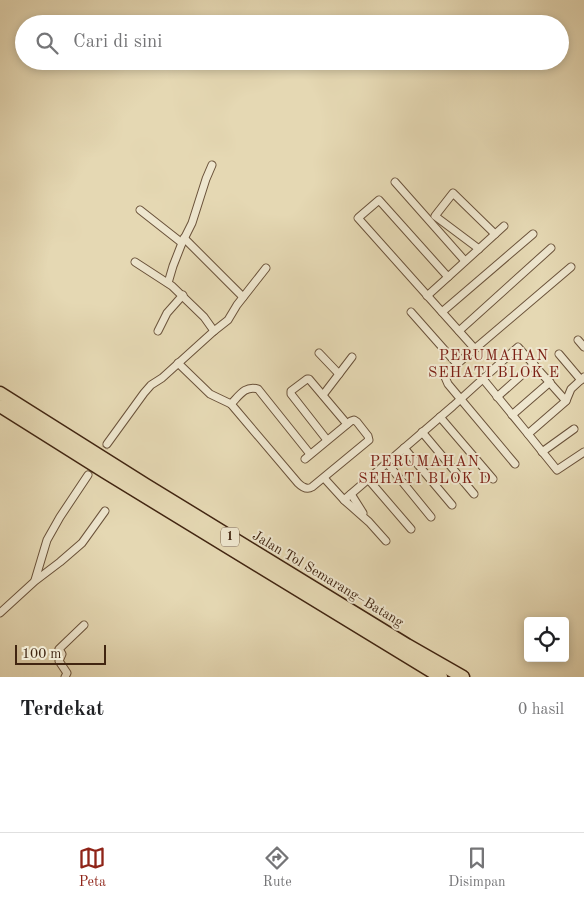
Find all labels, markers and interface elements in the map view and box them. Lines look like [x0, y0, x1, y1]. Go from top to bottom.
search box [15, 15, 569, 70]
icon: search [33, 29, 61, 57]
text: Cari di sini [73, 33, 163, 52]
district label: PERUMAHAN SEHATI BLOK E [428, 349, 560, 381]
district label: PERUMAHAN SEHATI BLOK D [358, 455, 492, 487]
road number: 1 [221, 528, 239, 546]
street label: Jalan Tol Semarang–Batang [250, 528, 406, 630]
map controls [524, 617, 569, 662]
button: locate [524, 617, 569, 662]
scale bar [15, 642, 106, 665]
text: 100 m [22, 647, 61, 661]
text: Terdekat [20, 699, 104, 720]
text: 0 hasil [518, 702, 564, 718]
tab: Peta [78, 844, 106, 891]
tab: Rute [263, 844, 292, 891]
tab: Disimpan [448, 844, 506, 891]

